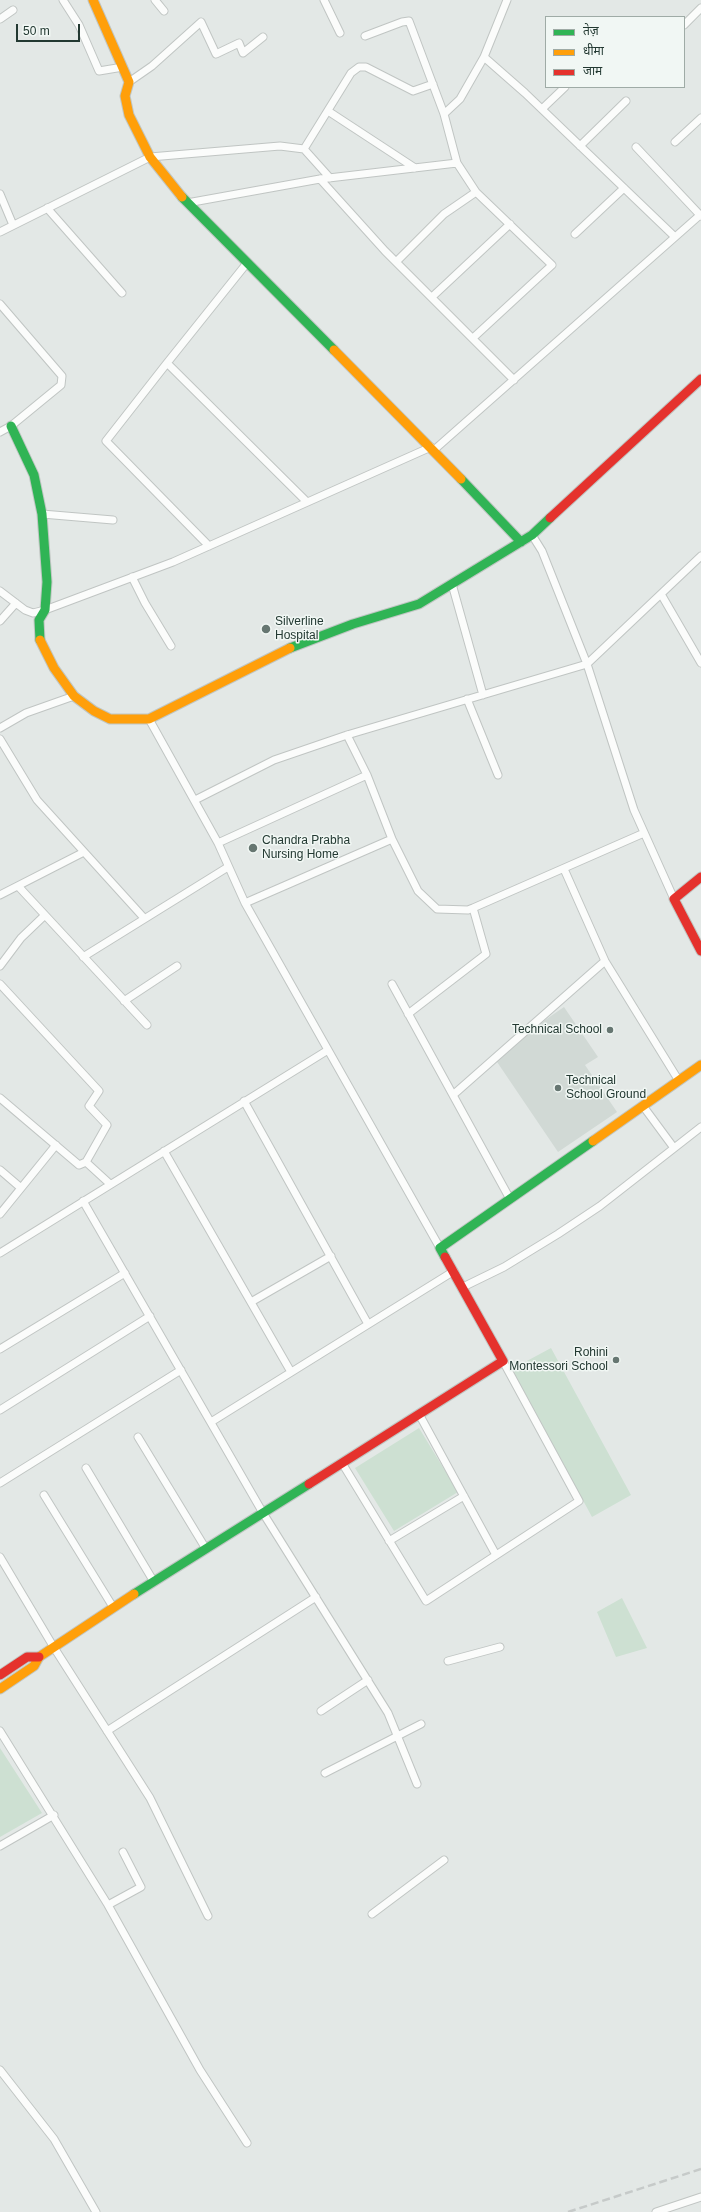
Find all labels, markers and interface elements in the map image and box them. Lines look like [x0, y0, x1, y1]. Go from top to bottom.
scale bar [18, 16, 82, 42]
legend [545, 16, 685, 88]
text: 50 m [23, 24, 50, 38]
text: तेज़ [583, 24, 599, 38]
text: धीमा [583, 44, 604, 58]
text: जाम [583, 64, 602, 78]
place label: Silverline Hospital [275, 615, 324, 643]
marker: Silverline Hospital [260, 623, 272, 635]
place label: Chandra Prabha Nursing Home [262, 834, 350, 862]
marker: Chandra Prabha Nursing Home [247, 842, 259, 854]
place label: Technical School [512, 1023, 602, 1037]
marker: Technical School [605, 1025, 615, 1035]
place label: Technical School Ground [566, 1074, 646, 1102]
marker: Technical School Ground [553, 1083, 563, 1093]
place label: Rohini Montessori School [509, 1346, 608, 1374]
marker: Rohini Montessori School [611, 1355, 621, 1365]

